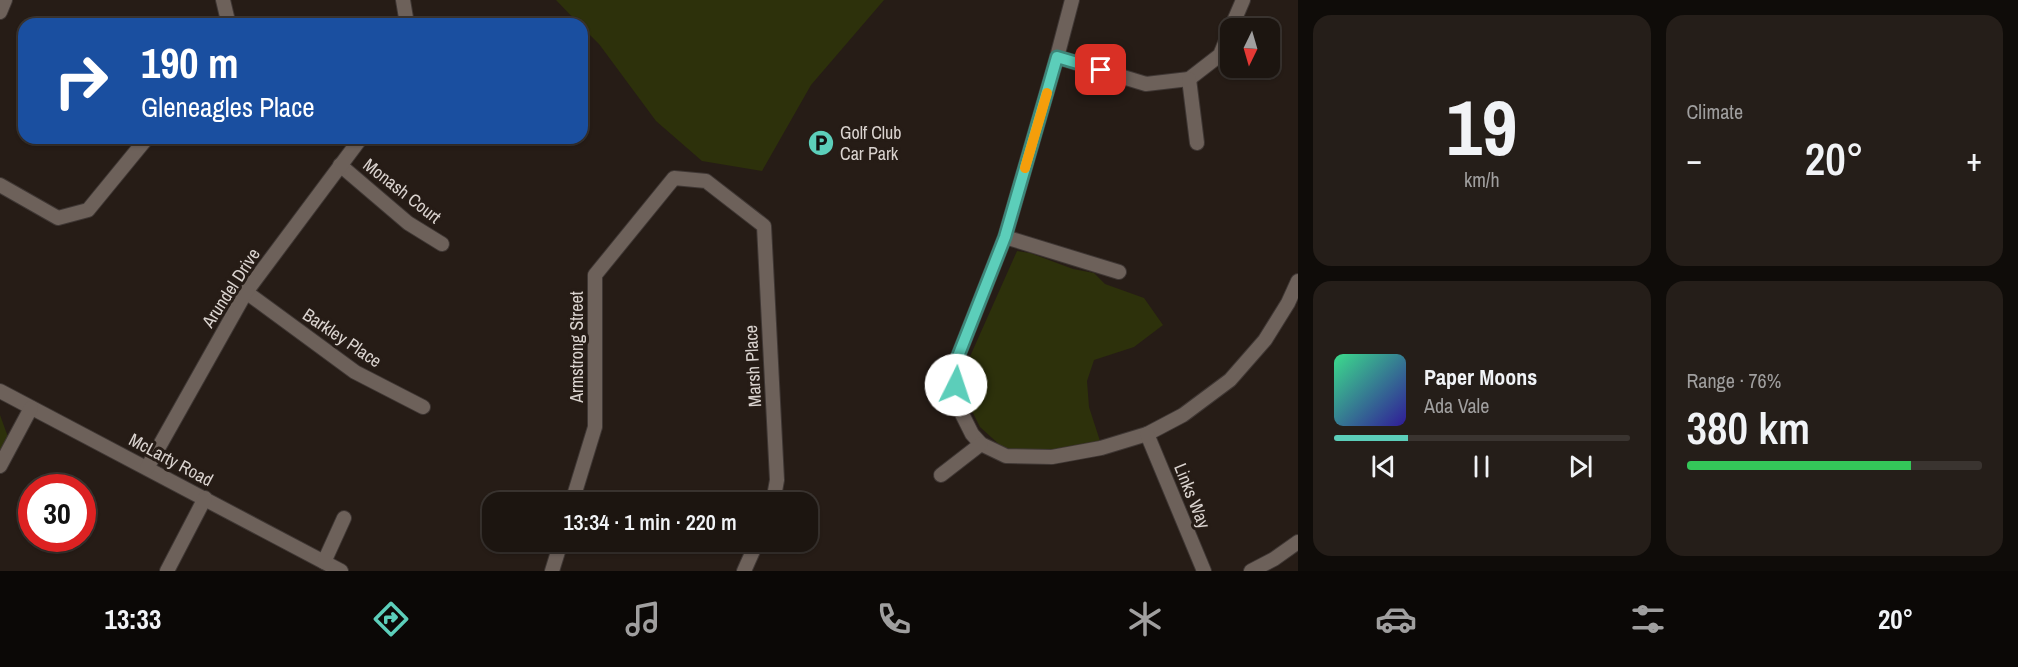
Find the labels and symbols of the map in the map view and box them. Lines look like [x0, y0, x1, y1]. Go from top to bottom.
north arrow [1220, 18, 1280, 78]
pin [1075, 44, 1126, 95]
place label: Golf Club Car Park [840, 120, 902, 166]
parking icon: Golf Club Car Park [806, 128, 836, 158]
street label: Monash Court [358, 152, 447, 229]
street label: Arundel Drive [195, 243, 266, 333]
street label: Armstrong Street [564, 291, 589, 404]
street label: Barkley Place [298, 302, 387, 373]
street label: Marsh Place [738, 324, 767, 408]
position arrow [924, 353, 988, 417]
street label: McLarty Road [125, 427, 218, 492]
street label: Links Way [1168, 459, 1217, 533]
speed limit sign: 30 [18, 474, 96, 552]

